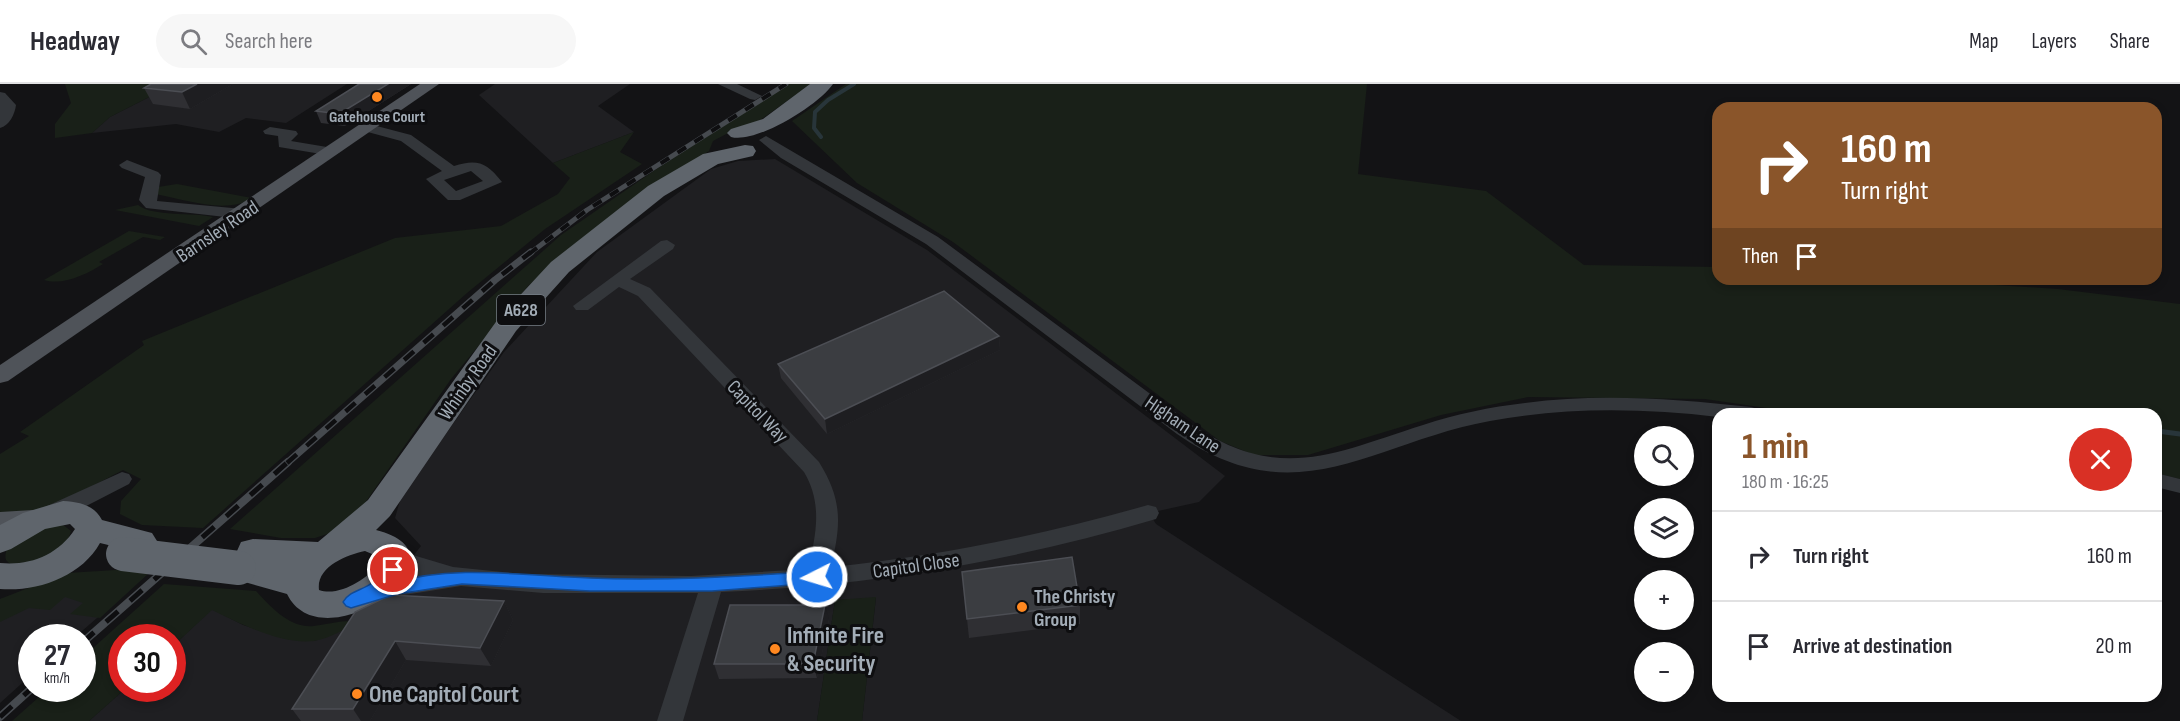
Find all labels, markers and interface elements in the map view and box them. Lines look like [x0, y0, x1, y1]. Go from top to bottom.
search box [156, 14, 576, 68]
text: Headway [30, 25, 120, 58]
icon: search [177, 25, 210, 58]
text: Search here [225, 28, 312, 55]
text: Map [1969, 29, 1998, 54]
text: Layers [2031, 29, 2077, 54]
text: Share [2110, 29, 2150, 54]
marker: Gatehouse Court [370, 90, 384, 104]
place label: Gatehouse Court [329, 108, 425, 127]
text: 160 m [1841, 124, 1932, 175]
icon: right [1742, 126, 1820, 204]
text: Turn right [1841, 175, 1928, 207]
street label: Barnsley Road [172, 196, 263, 268]
icon: arrive [1790, 240, 1823, 273]
text: Then [1742, 243, 1778, 270]
road number: A628 [497, 295, 545, 325]
street label: Whinby Road [433, 340, 502, 425]
street label: Capitol Way [722, 375, 793, 448]
street label: Higham Lane [1140, 391, 1225, 459]
map controls [1634, 426, 1694, 702]
button: search [1634, 426, 1694, 486]
text: 1 min [1742, 426, 1809, 469]
button: close [2069, 428, 2132, 491]
text: 180 m · 16:25 [1742, 470, 1829, 494]
button: layers [1634, 498, 1694, 558]
icon: right [1742, 540, 1775, 573]
text: Turn right [1793, 543, 1869, 570]
text: 160 m [2087, 543, 2132, 570]
pin [367, 544, 418, 595]
position arrow [785, 545, 849, 609]
street label: Capitol Close [871, 548, 961, 584]
icon: arrive [376, 553, 409, 586]
button: + [1634, 570, 1694, 630]
place label: The Christy Group [1034, 585, 1116, 632]
marker: The Christy Group [1015, 600, 1029, 614]
place label: Infinite Fire & Security [787, 621, 884, 678]
speed limit sign: 30 [108, 624, 186, 702]
icon: arrive [1742, 630, 1775, 663]
text: Arrive at destination [1793, 633, 1952, 660]
text: 20 m [2096, 633, 2132, 660]
text: 27 [44, 638, 70, 674]
marker: Infinite Fire & Security [768, 642, 782, 656]
button: − [1634, 642, 1694, 702]
text: km/h [44, 669, 70, 688]
place label: One Capitol Court [369, 680, 519, 709]
marker: One Capitol Court [350, 687, 364, 701]

